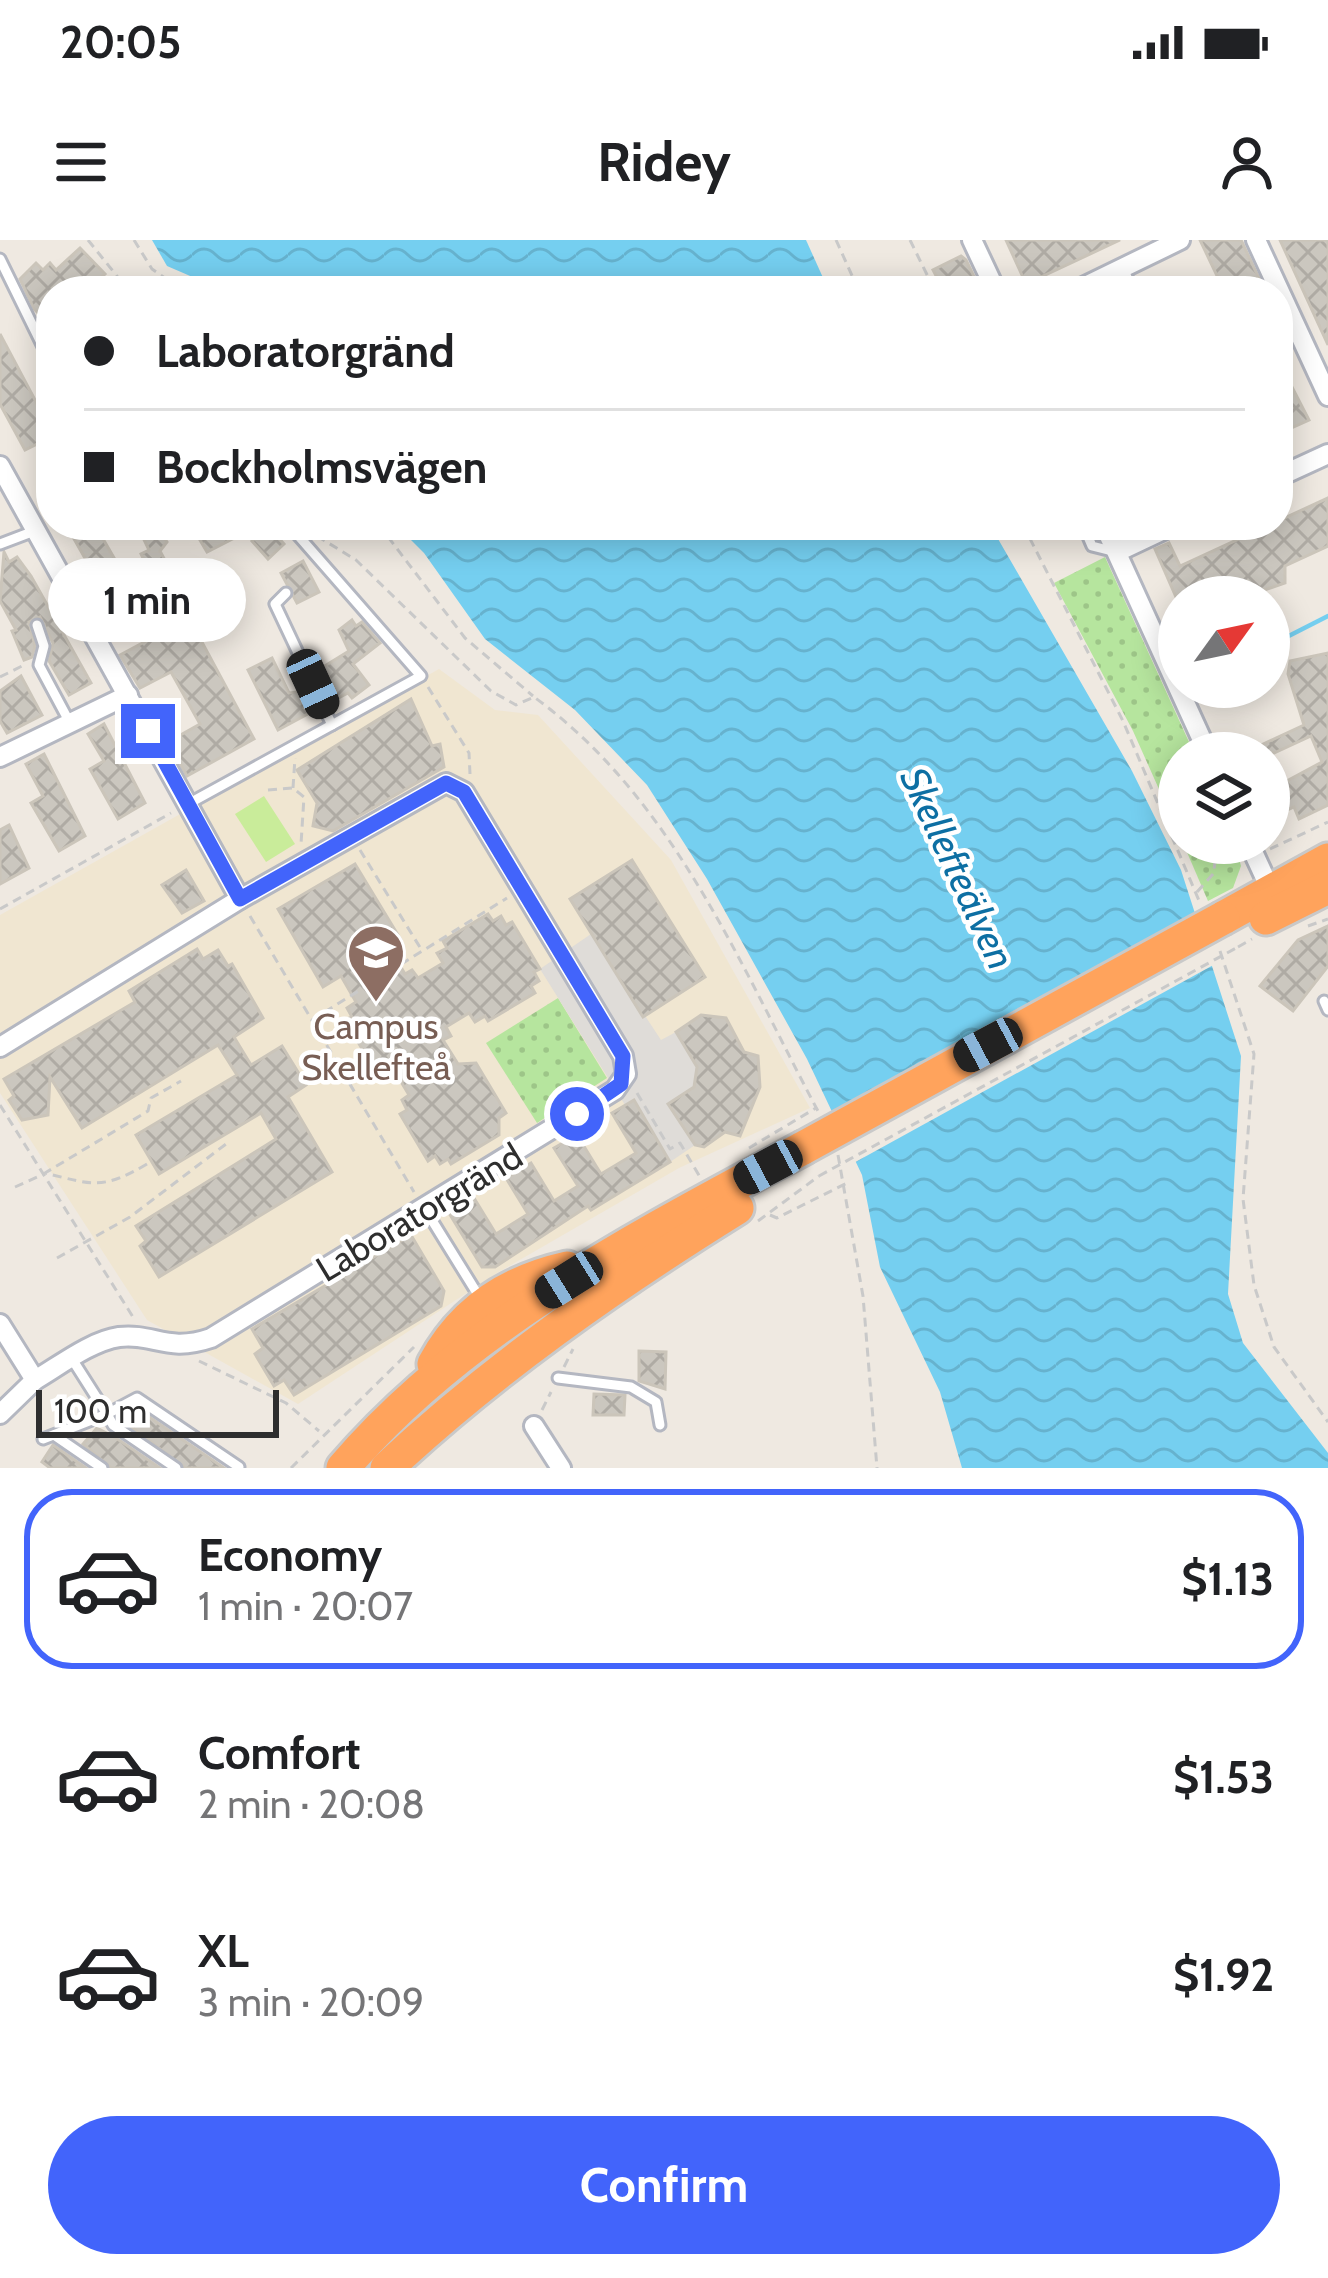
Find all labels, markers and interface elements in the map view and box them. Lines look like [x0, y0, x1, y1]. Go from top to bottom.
text: 20:05 [60, 15, 182, 69]
icon: menu [48, 129, 114, 195]
text: Ridey [597, 129, 731, 195]
icon: person [1214, 129, 1280, 195]
text: Laboratorgränd [156, 324, 455, 378]
text: Bockholmsvägen [156, 440, 487, 494]
callout: 1 min [49, 557, 247, 641]
text: 1 min [103, 576, 191, 624]
north arrow [1158, 576, 1290, 708]
map controls [1158, 576, 1290, 864]
car [281, 644, 345, 724]
route end [121, 704, 175, 758]
button: layers [1158, 732, 1290, 864]
water label: Skellefteälven [890, 760, 1026, 976]
school or university icon: Campus Skellefteå [345, 922, 407, 1004]
place label: Campus Skellefteå [301, 1004, 451, 1089]
car [948, 1012, 1028, 1078]
route start [550, 1087, 604, 1141]
street label: Laboratorgränd [308, 1133, 530, 1291]
car [728, 1134, 808, 1200]
car [529, 1246, 609, 1314]
scale bar [36, 1384, 279, 1437]
text: 100 m [54, 1391, 147, 1431]
icon: car [54, 1525, 162, 1633]
text: Economy [198, 1528, 382, 1582]
text: $1.13 [1181, 1552, 1274, 1606]
text: 1 min · 20:07 [198, 1582, 413, 1630]
icon: car [54, 1723, 162, 1831]
text: Comfort [198, 1726, 361, 1780]
text: $1.53 [1173, 1750, 1274, 1804]
text: 2 min · 20:08 [198, 1780, 425, 1828]
icon: car [54, 1921, 162, 2029]
text: XL [198, 1924, 249, 1978]
text: $1.92 [1173, 1948, 1274, 2002]
text: 3 min · 20:09 [198, 1978, 424, 2026]
button: Confirm [48, 2116, 1280, 2254]

